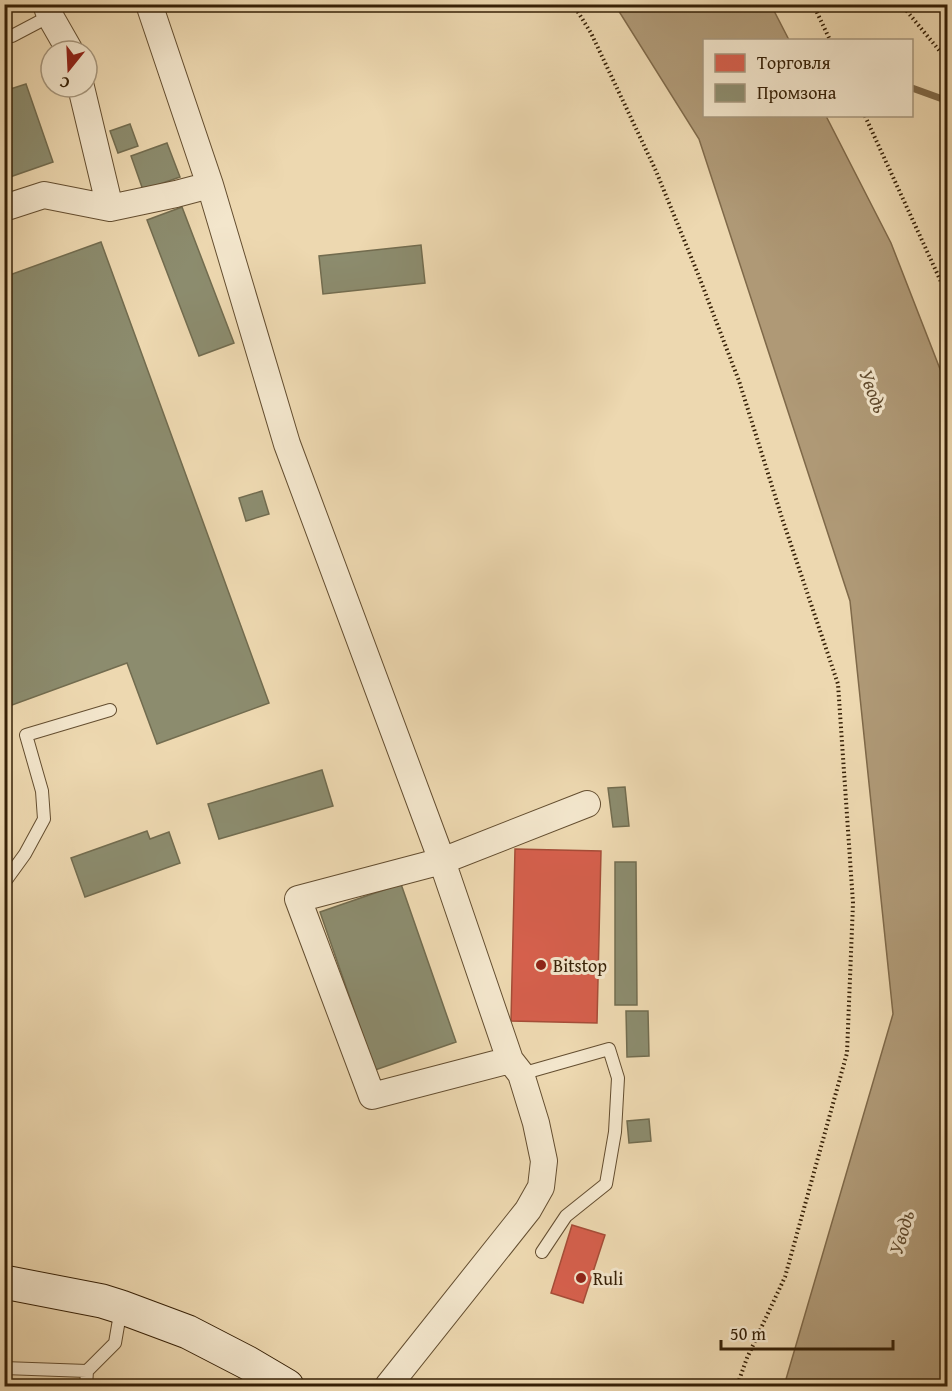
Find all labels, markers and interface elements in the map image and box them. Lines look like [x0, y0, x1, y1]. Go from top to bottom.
north arrow [39, 39, 99, 99]
legend [703, 39, 913, 117]
text: Торговля [757, 49, 831, 76]
text: С [56, 70, 72, 96]
text: Промзона [757, 79, 837, 106]
water label: Уводь [852, 365, 896, 417]
place label: Bitstop [553, 952, 607, 979]
marker: Bitstop [534, 958, 548, 972]
water label: Уводь [881, 1206, 921, 1258]
place label: Ruli [593, 1265, 623, 1292]
marker: Ruli [574, 1271, 588, 1285]
scale bar [721, 1313, 894, 1351]
text: 50 m [730, 1320, 766, 1347]

